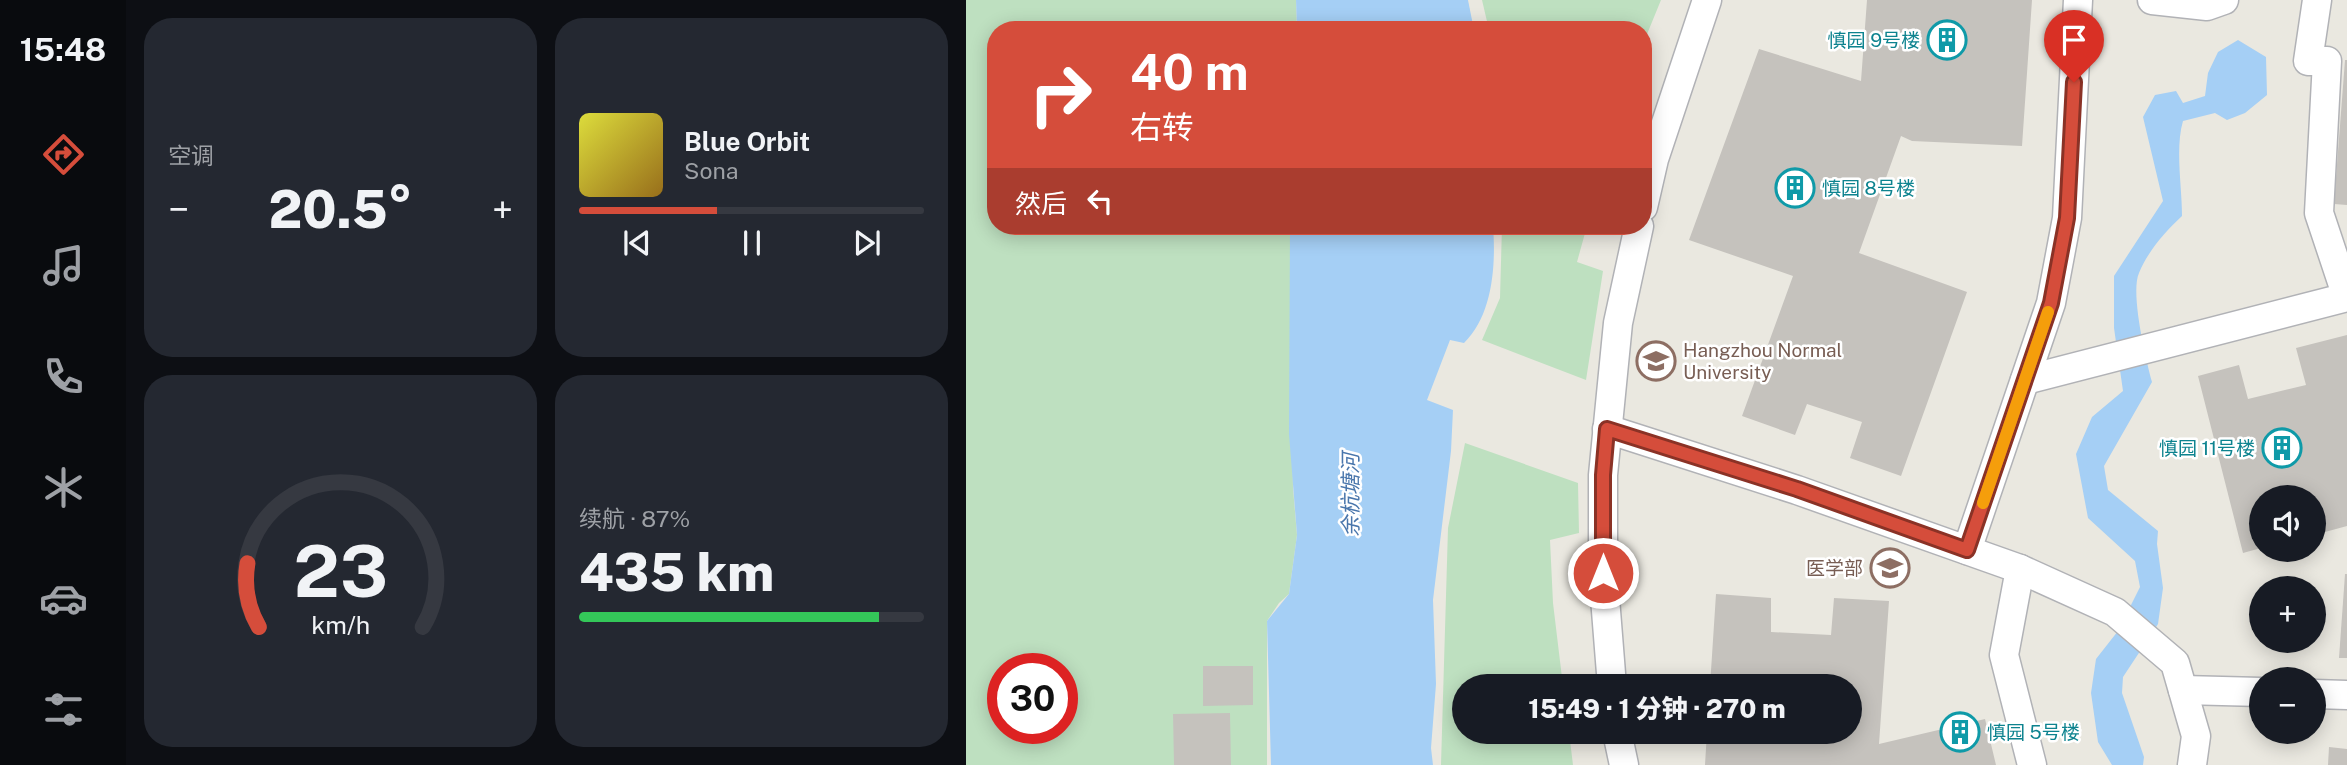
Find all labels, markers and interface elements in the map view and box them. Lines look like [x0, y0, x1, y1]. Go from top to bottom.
pin [2044, 10, 2104, 82]
building icon: 慎园 9号楼 [1926, 19, 1968, 61]
icon: arrive [2055, 21, 2093, 59]
place label: 慎园 9号楼 [1828, 29, 1920, 51]
text: 15:48 [20, 31, 106, 68]
text: 40 m [1130, 43, 1249, 101]
icon: right [1015, 49, 1106, 140]
text: 右转 [1130, 109, 1194, 146]
text: Blue Orbit [684, 126, 810, 157]
icon: directions [39, 130, 88, 179]
text: 空调 [168, 142, 214, 169]
text: Sona [684, 157, 738, 184]
building icon: 慎园 8号楼 [1774, 167, 1816, 209]
place label: 慎园 8号楼 [1822, 177, 1915, 199]
text: 20.5° [268, 179, 413, 240]
icon: left [1081, 182, 1119, 220]
text: − [168, 187, 189, 232]
text: + [492, 187, 513, 232]
text: 然后 [1015, 188, 1067, 219]
icon: previous [618, 224, 656, 262]
icon: pause [733, 224, 771, 262]
icon: next [848, 224, 886, 262]
icon: music [39, 241, 88, 290]
place label: Hangzhou Normal University [1683, 339, 1842, 383]
school or university icon: Hangzhou Normal University [1635, 340, 1677, 382]
icon: phone [39, 352, 88, 401]
building icon: 慎园 11号楼 [2261, 427, 2303, 469]
place label: 慎园 11号楼 [2159, 437, 2255, 459]
water label: 余杭塘河 [1338, 449, 1363, 537]
icon: climate [39, 463, 88, 512]
map controls [2249, 485, 2326, 744]
button: sound [2249, 485, 2326, 562]
text: 续航 · 87% [579, 505, 690, 532]
text: 23 [293, 528, 388, 613]
position arrow [1566, 536, 1640, 610]
text: 435 km [579, 542, 774, 603]
school or university icon: 医学部 [1869, 547, 1911, 589]
place label: 医学部 [1806, 557, 1863, 579]
icon: car [39, 574, 88, 623]
button: + [2249, 576, 2326, 653]
text: km/h [311, 610, 370, 640]
speed limit sign: 30 [987, 653, 1078, 744]
button: − [2249, 667, 2326, 744]
icon: filters [39, 685, 88, 734]
text: 15:49 · 1 分钟 · 270 m [1528, 693, 1786, 724]
building icon: 慎园 5号楼 [1939, 711, 1981, 753]
place label: 慎园 5号楼 [1987, 721, 2080, 743]

